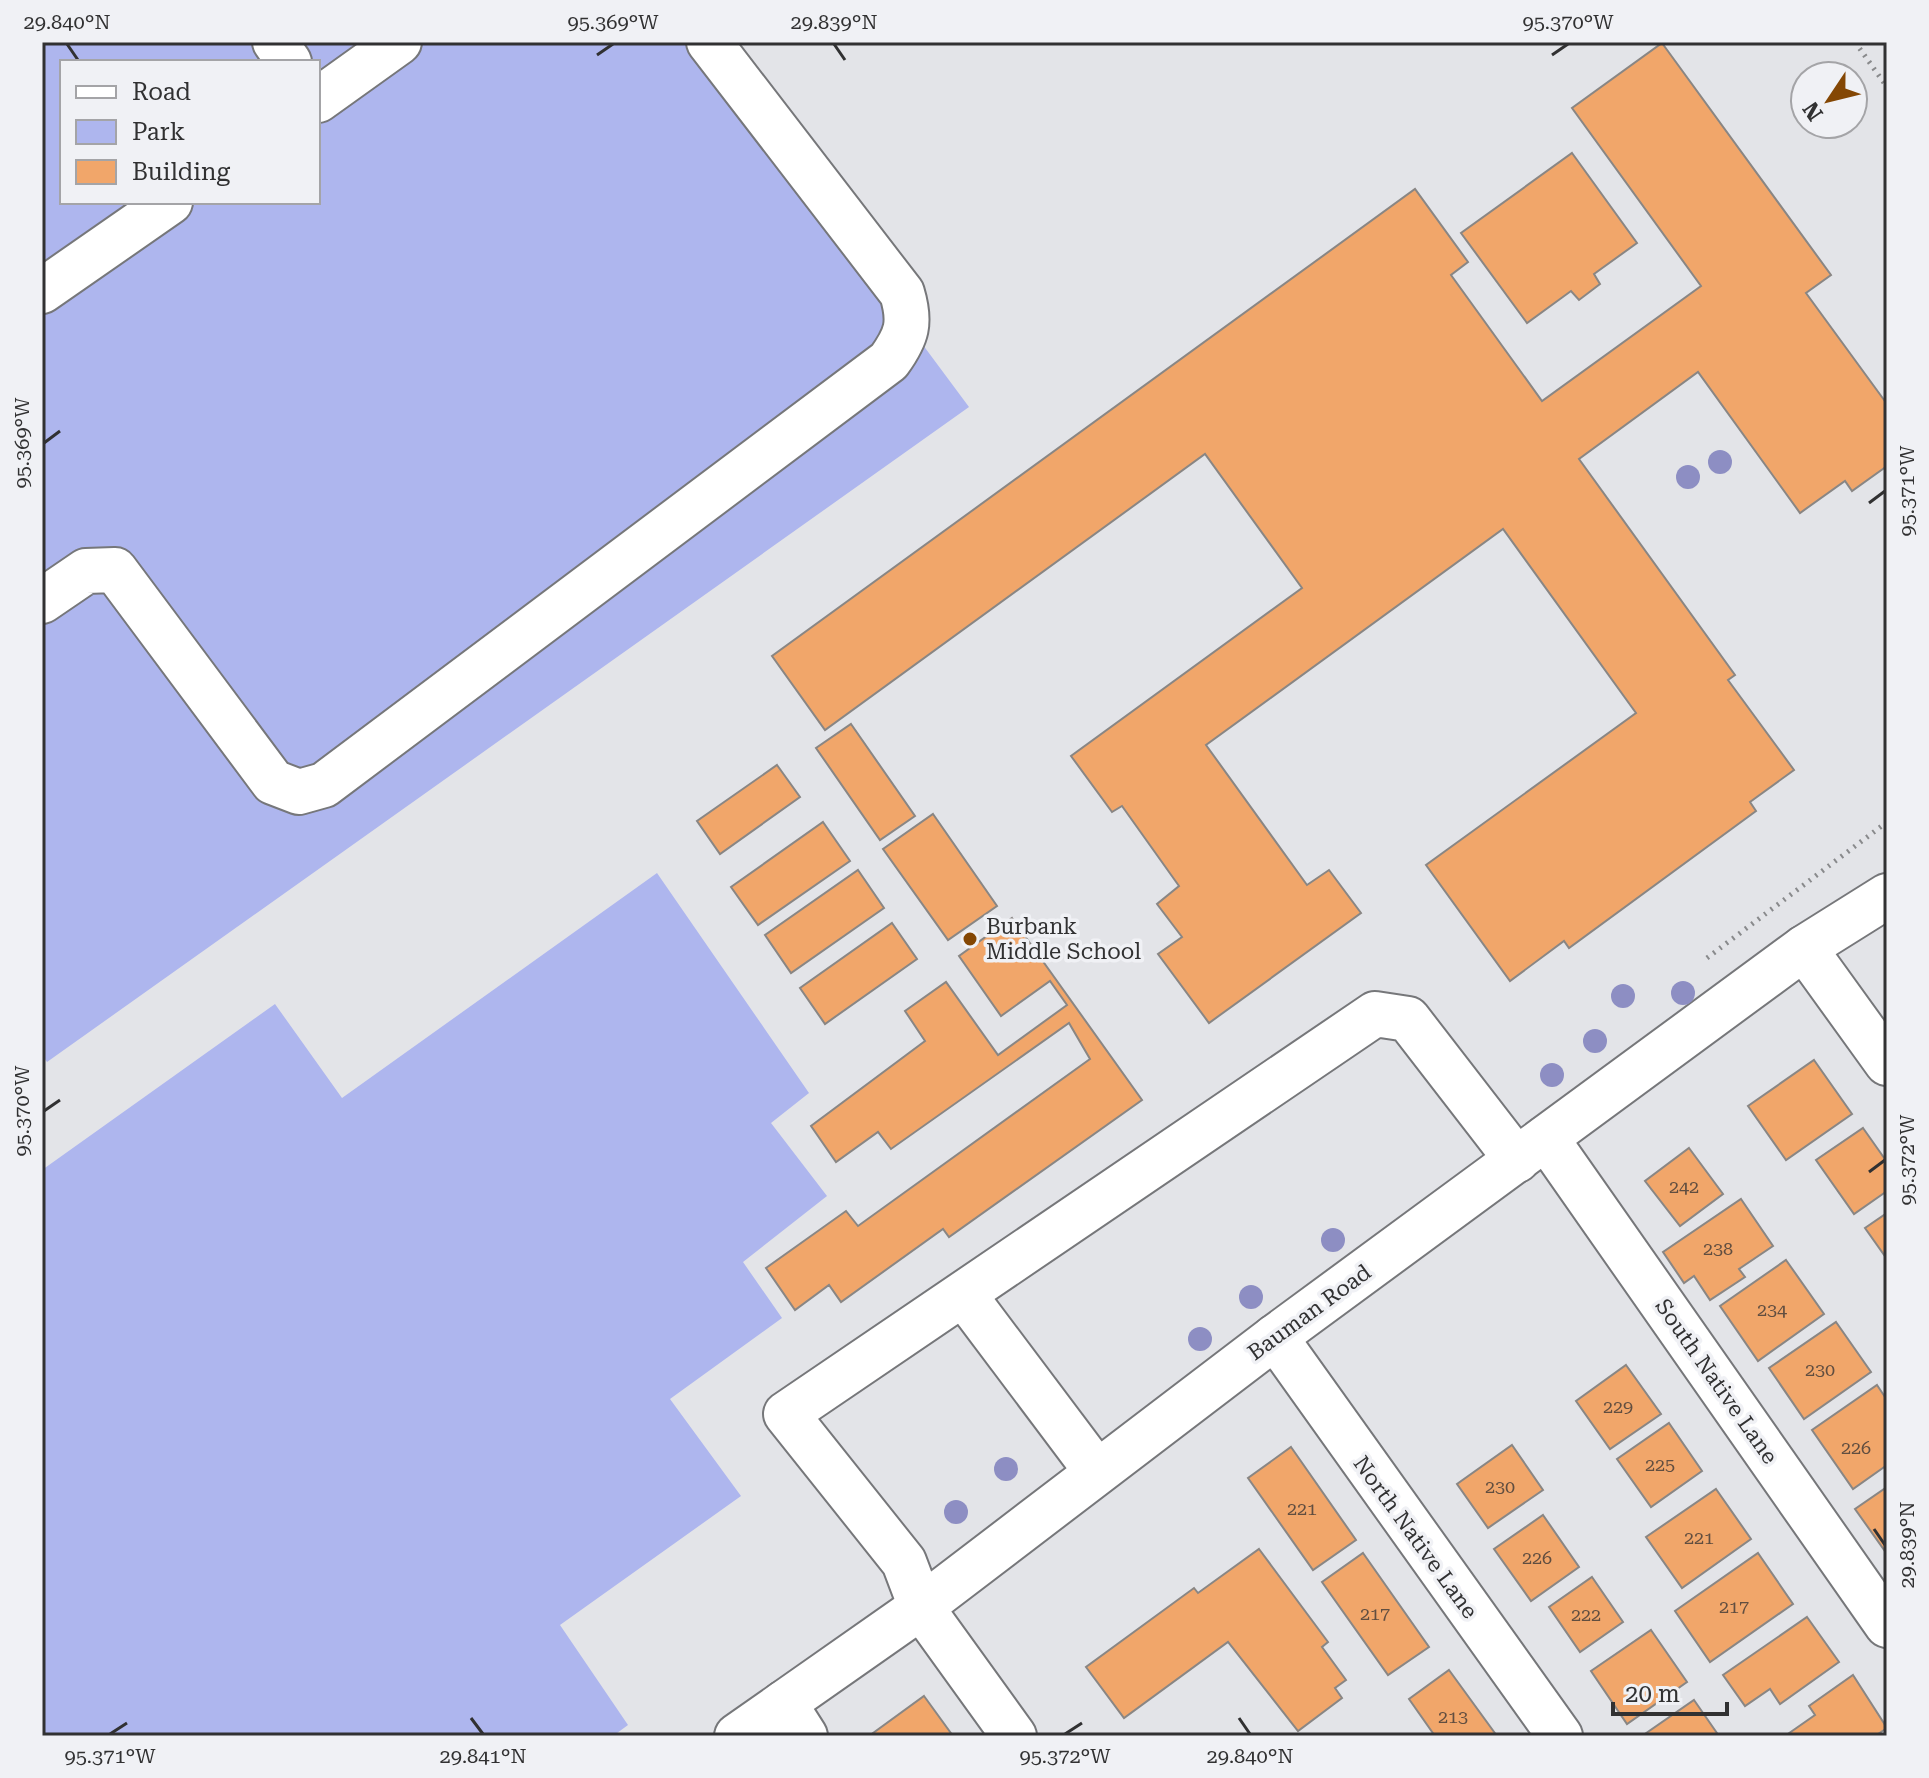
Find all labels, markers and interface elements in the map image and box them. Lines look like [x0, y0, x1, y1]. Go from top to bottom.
text: 29.840°N [24, 10, 110, 34]
text: 95.369°W [567, 10, 659, 34]
text: 29.839°N [791, 10, 877, 34]
text: 95.370°W [1522, 10, 1614, 34]
legend [60, 60, 320, 204]
north arrow [1789, 60, 1869, 140]
text: Road [132, 78, 191, 106]
text: N [1798, 97, 1828, 125]
text: Park [132, 118, 185, 146]
text: Building [132, 158, 230, 186]
text: 95.369°W [10, 397, 34, 489]
text: 95.371°W [1895, 445, 1919, 537]
place label: Burbank Middle School [986, 914, 1141, 964]
marker: Burbank Middle School [961, 930, 979, 948]
text: 95.370°W [10, 1065, 34, 1157]
text: 95.372°W [1895, 1114, 1919, 1206]
house number: 242 [1669, 1176, 1699, 1197]
house number: 238 [1703, 1238, 1733, 1259]
street label: Bauman Road [1243, 1259, 1376, 1365]
street label: South Native Lane [1650, 1294, 1783, 1469]
house number: 234 [1757, 1299, 1787, 1320]
house number: 230 [1805, 1359, 1835, 1380]
house number: 229 [1603, 1396, 1633, 1417]
house number: 226 [1841, 1437, 1871, 1458]
street label: North Native Lane [1348, 1451, 1483, 1623]
house number: 225 [1645, 1454, 1675, 1475]
house number: 230 [1485, 1476, 1515, 1497]
house number: 221 [1287, 1498, 1317, 1519]
text: 29.839°N [1895, 1502, 1919, 1588]
house number: 221 [1684, 1527, 1714, 1548]
house number: 226 [1522, 1547, 1552, 1568]
house number: 217 [1719, 1596, 1749, 1617]
house number: 217 [1360, 1603, 1390, 1624]
house number: 222 [1571, 1604, 1601, 1625]
scale bar [1613, 1666, 1727, 1716]
text: 20 m [1625, 1680, 1680, 1708]
house number: 213 [1438, 1706, 1468, 1727]
text: 95.371°W [64, 1744, 156, 1768]
text: 29.841°N [440, 1744, 526, 1768]
text: 95.372°W [1019, 1744, 1111, 1768]
text: 29.840°N [1207, 1744, 1293, 1768]

